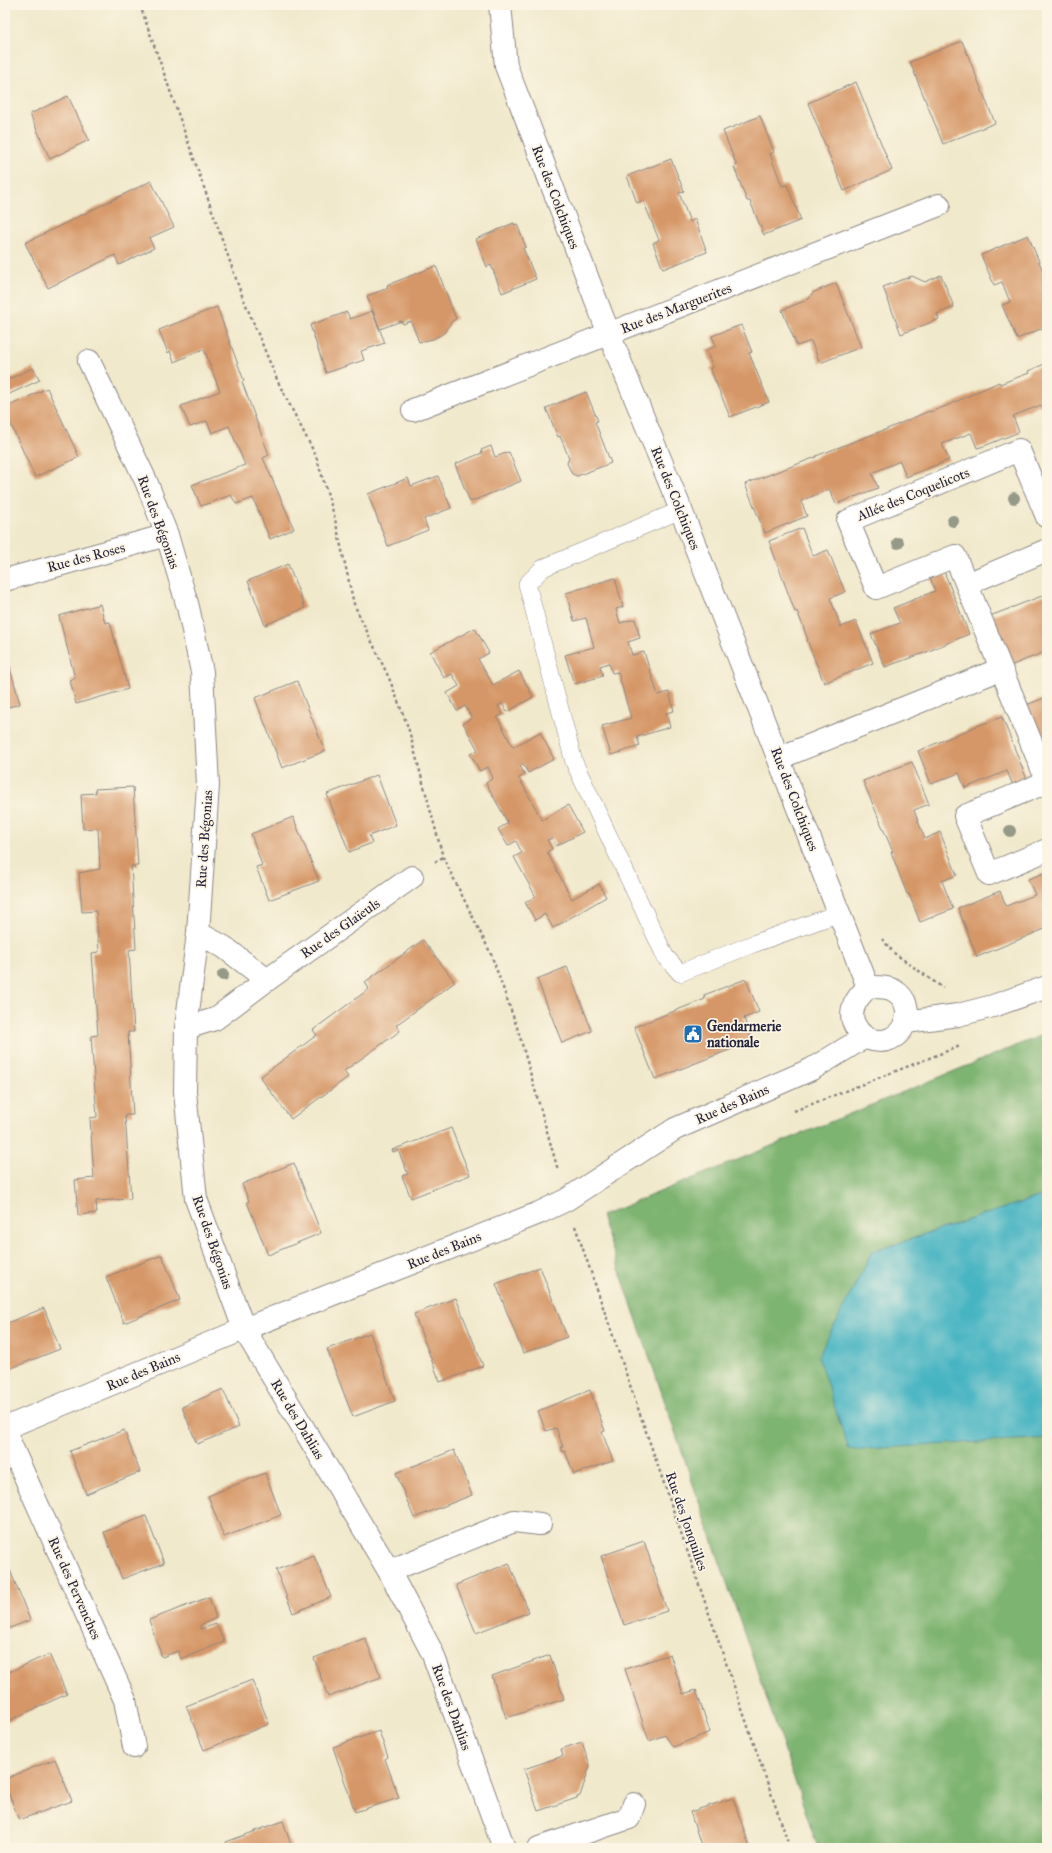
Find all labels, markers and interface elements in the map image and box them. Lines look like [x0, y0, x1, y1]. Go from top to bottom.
street label: Rue des Colchiques [527, 143, 583, 252]
street label: Rue des Marguerites [618, 279, 734, 337]
street label: Rue des Colchiques [646, 444, 704, 553]
street label: Allée des Coquelicots [853, 464, 972, 526]
street label: Rue des Bégonias [134, 473, 183, 571]
street label: Rue des Roses [45, 539, 127, 576]
street label: Rue des Colchiques [766, 745, 822, 854]
street label: Rue des Bégonias [193, 789, 216, 889]
street label: Rue des Glaïeuls [297, 895, 383, 962]
place label: Gendarmerie nationale [707, 1018, 781, 1051]
public building icon: Gendarmerie nationale [682, 1023, 704, 1045]
street label: Rue des Bains [693, 1081, 772, 1128]
street label: Rue des Bégonias [188, 1193, 237, 1291]
street label: Rue des Bains [405, 1228, 484, 1273]
street label: Rue des Bains [104, 1348, 183, 1395]
street label: Rue des Dahlias [267, 1376, 328, 1462]
street label: Rue des Jonquilles [661, 1469, 711, 1573]
street label: Rue des Pervenches [44, 1534, 105, 1642]
street label: Rue des Dahlias [428, 1662, 475, 1753]

